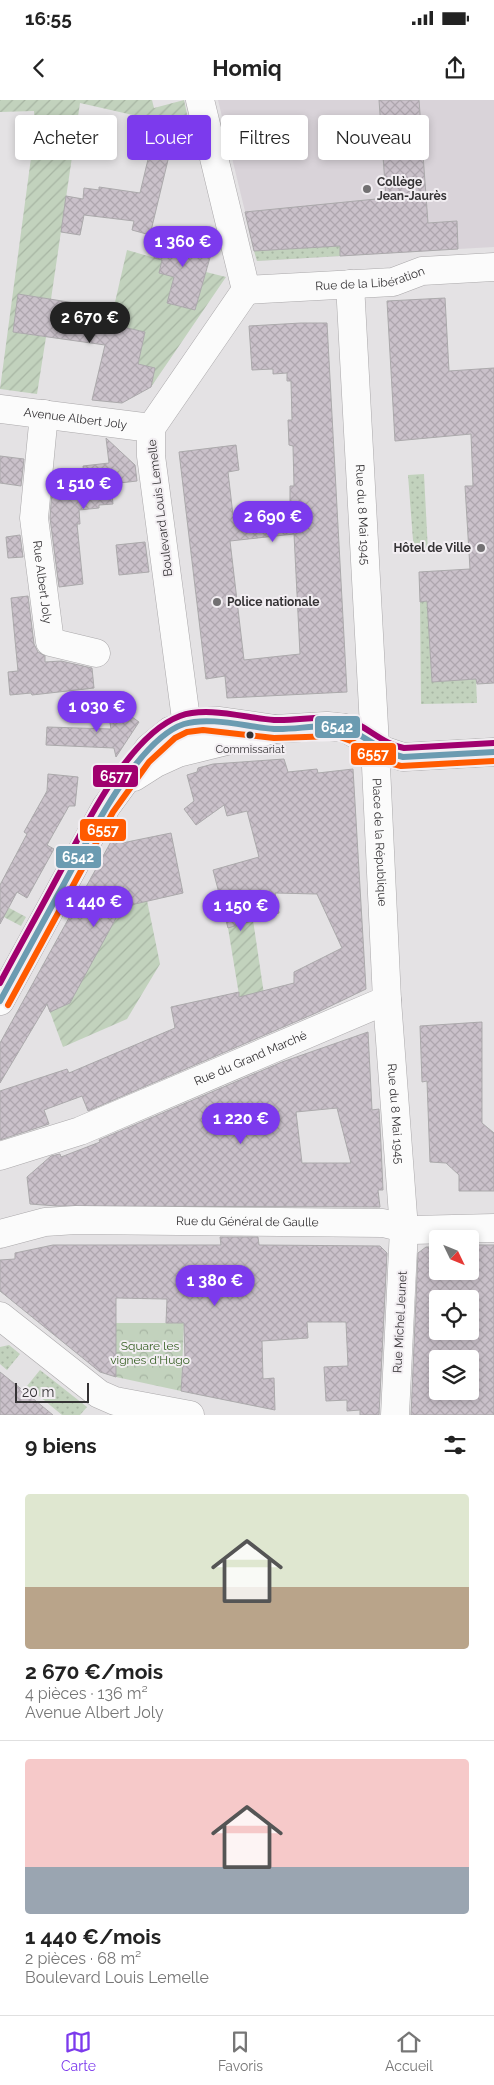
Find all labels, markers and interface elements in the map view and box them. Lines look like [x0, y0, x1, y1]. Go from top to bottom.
text: 16:55 [25, 7, 72, 29]
icon: back [25, 54, 53, 82]
icon: share [441, 54, 469, 82]
text: Homiq [212, 55, 282, 81]
chip: Acheter [15, 115, 117, 160]
chip: Louer [127, 115, 211, 160]
chip: Filtres [221, 115, 308, 160]
chip: Nouveau [318, 115, 429, 160]
place label: Collège Jean-Jaurès [377, 175, 447, 203]
marker: Collège Jean-Jaurès [361, 183, 373, 195]
pin: 1 360 € [137, 226, 229, 268]
text: 1 360 € [155, 232, 211, 251]
street label: Rue de la Libération [315, 264, 427, 293]
pin: 2 670 € [44, 302, 136, 344]
text: 2 670 € [61, 308, 119, 327]
street label: Avenue Albert Joly [23, 405, 128, 432]
street label: Boulevard Louis Lemelle [145, 439, 175, 577]
street label: Rue du 8 Mai 1945 [353, 464, 372, 566]
pin: 1 510 € [38, 468, 130, 510]
text: 1 510 € [57, 474, 111, 493]
pin: 2 690 € [227, 500, 319, 543]
text: 2 690 € [244, 507, 302, 526]
street label: Rue Albert Joly [30, 539, 55, 625]
place label: Hôtel de Ville [394, 541, 471, 555]
marker: Hôtel de Ville [475, 542, 487, 554]
place label: Police nationale [227, 595, 319, 609]
marker: Police nationale [211, 596, 223, 608]
pin: 1 030 € [51, 690, 143, 733]
text: 1 030 € [69, 697, 125, 716]
line badge: 6542 [314, 715, 361, 739]
text: 6542 [321, 719, 353, 735]
marker: Commissariat [245, 730, 255, 740]
line badge: 6557 [350, 742, 397, 766]
place label: Commissariat [215, 743, 285, 756]
text: 6557 [357, 746, 389, 762]
line badge: 6577 [92, 764, 139, 788]
text: 6577 [100, 768, 132, 784]
street label: Place de la République [370, 778, 390, 907]
line badge: 6557 [79, 818, 127, 842]
text: 6557 [87, 822, 119, 838]
line badge: 6542 [55, 845, 102, 869]
text: 6542 [62, 849, 94, 865]
pin: 1 440 € [48, 886, 140, 928]
pin: 1 150 € [195, 890, 287, 932]
text: 1 440 € [66, 892, 122, 911]
text: 1 150 € [214, 896, 268, 915]
street label: Rue du Grand Marché [192, 1028, 309, 1089]
street label: Rue du 8 Mai 1945 [385, 1063, 406, 1165]
pin: 1 220 € [195, 1102, 287, 1145]
text: 1 220 € [213, 1109, 269, 1128]
street label: Rue du Général de Gaulle [176, 1214, 319, 1229]
north arrow [429, 1230, 479, 1280]
map controls [429, 1230, 479, 1400]
pin: 1 380 € [169, 1264, 261, 1307]
text: 1 380 € [187, 1271, 243, 1290]
street label: Rue Michel Jeunet [390, 1271, 410, 1373]
button: locate [429, 1290, 479, 1340]
park label: Square les vignes d'Hugo [110, 1339, 190, 1367]
button: layers [429, 1350, 479, 1400]
scale bar [15, 1380, 89, 1403]
text: 20 m [22, 1384, 54, 1400]
icon: filters [441, 1431, 469, 1459]
text: 9 biens [25, 1433, 97, 1458]
icon: home [202, 1526, 292, 1616]
text: 2 670 €/mois [25, 1659, 163, 1684]
text: 4 pièces · 136 m² [25, 1684, 148, 1703]
text: Avenue Albert Joly [25, 1703, 164, 1722]
icon: home [202, 1792, 292, 1882]
text: 1 440 €/mois [25, 1924, 161, 1949]
text: 2 pièces · 68 m² [25, 1949, 141, 1968]
text: Boulevard Louis Lemelle [25, 1968, 209, 1987]
tab: Carte [61, 2028, 96, 2074]
tab: Favoris [218, 2028, 263, 2074]
tab: Accueil [385, 2028, 433, 2074]

